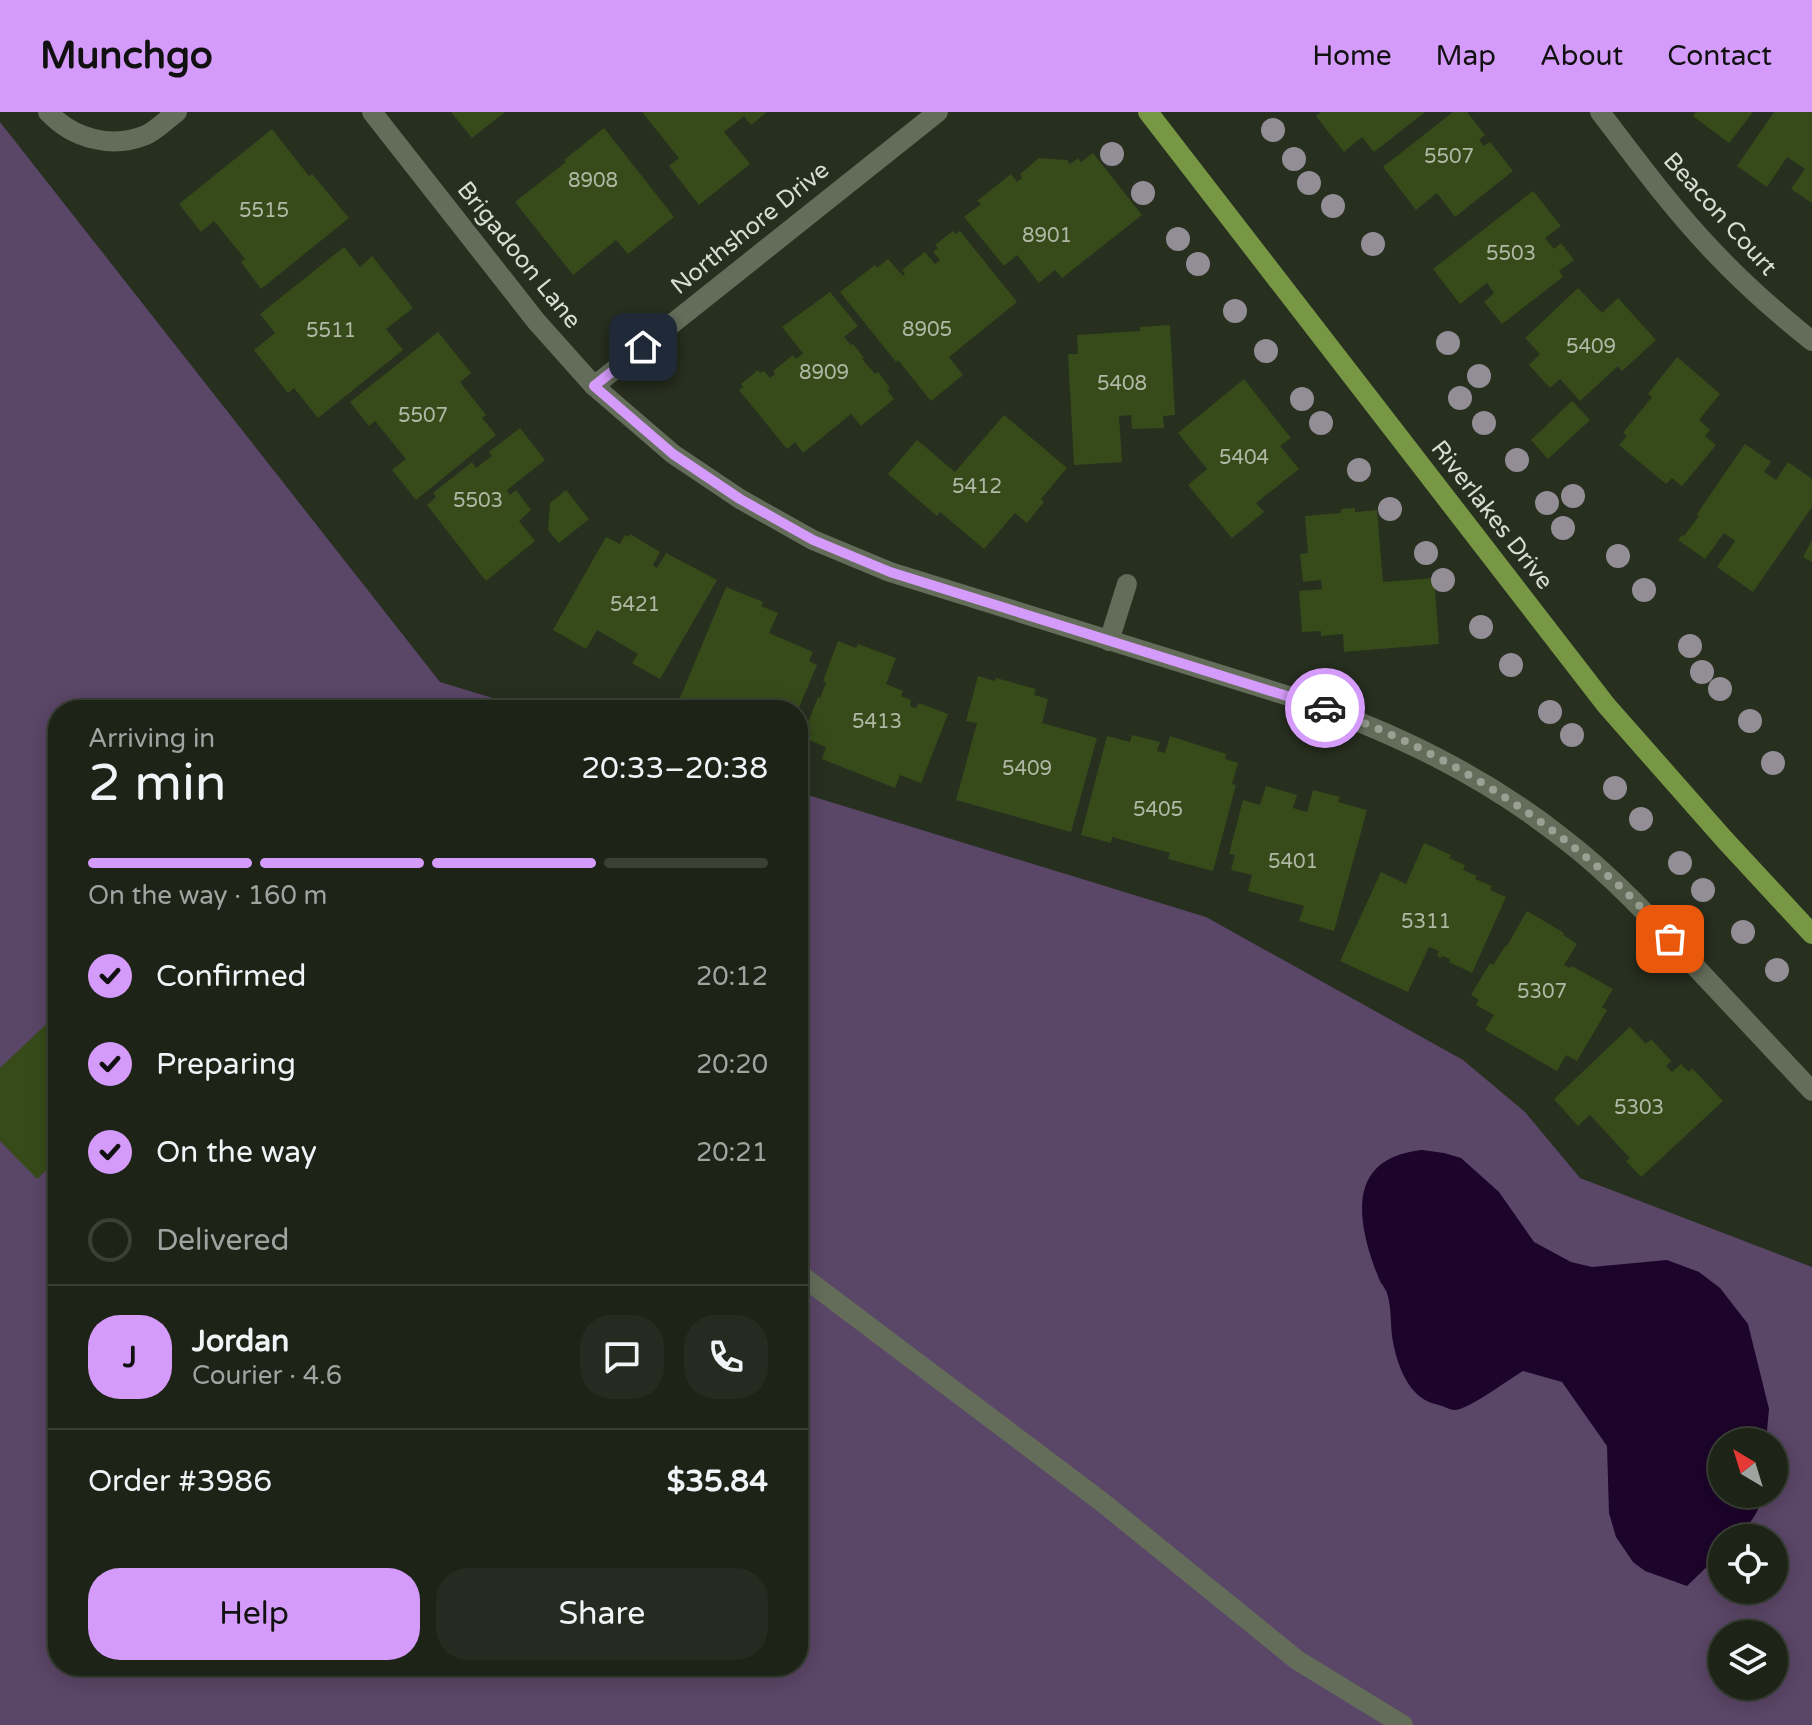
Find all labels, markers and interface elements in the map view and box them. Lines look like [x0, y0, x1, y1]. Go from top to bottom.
text: Munchgo [40, 33, 213, 79]
text: Home [1312, 39, 1392, 73]
text: Map [1436, 39, 1496, 73]
text: About [1540, 39, 1623, 73]
text: Contact [1667, 39, 1772, 73]
house number: 5507 [1424, 145, 1474, 169]
street label: Beacon Court [1657, 146, 1783, 282]
street label: Northshore Drive [665, 155, 835, 301]
house number: 8908 [568, 169, 618, 193]
street label: Brigadoon Lane [451, 176, 587, 334]
house number: 5515 [239, 199, 289, 223]
house number: 8901 [1022, 224, 1072, 248]
house number: 5503 [1486, 242, 1536, 266]
pin [609, 313, 677, 381]
house number: 8905 [902, 318, 952, 342]
house number: 5511 [306, 319, 356, 343]
icon: home [621, 325, 665, 369]
house number: 5409 [1566, 335, 1616, 359]
house number: 8909 [799, 361, 849, 385]
house number: 5408 [1097, 372, 1147, 396]
house number: 5507 [398, 404, 448, 428]
street label: Riverlakes Drive [1425, 435, 1559, 595]
house number: 5404 [1219, 446, 1269, 470]
house number: 5412 [952, 475, 1002, 499]
house number: 5503 [453, 489, 503, 513]
house number: 5421 [610, 593, 660, 617]
courier [1285, 668, 1365, 748]
icon: car [1303, 686, 1347, 730]
house number: 5413 [852, 710, 902, 734]
text: Arriving in [88, 723, 215, 754]
text: 20:33–20:38 [581, 750, 768, 787]
text: 2 min [88, 752, 227, 815]
house number: 5409 [1002, 757, 1052, 781]
house number: 5405 [1133, 798, 1183, 822]
house number: 5401 [1268, 850, 1318, 874]
text: On the way · 160 m [88, 880, 327, 911]
pin [1636, 905, 1704, 973]
house number: 5311 [1401, 910, 1451, 934]
icon: bag [1648, 917, 1692, 961]
icon: check [88, 954, 132, 998]
text: Confirmed [156, 958, 307, 995]
text: 20:12 [696, 961, 768, 992]
house number: 5307 [1517, 980, 1567, 1004]
icon: check [88, 1042, 132, 1086]
text: Preparing [156, 1046, 296, 1083]
text: 20:20 [696, 1049, 768, 1080]
house number: 5303 [1614, 1096, 1664, 1120]
icon: check [88, 1130, 132, 1174]
text: On the way [156, 1134, 317, 1171]
text: 20:21 [696, 1137, 768, 1168]
text: Delivered [156, 1222, 290, 1259]
button: chat [580, 1315, 664, 1399]
button: phone [684, 1315, 768, 1399]
text: Jordan [192, 1323, 289, 1360]
text: J [123, 1339, 137, 1376]
text: Courier · 4.6 [192, 1360, 342, 1391]
north arrow [1708, 1428, 1788, 1508]
map controls [1708, 1428, 1788, 1700]
text: Order #3986 [88, 1463, 272, 1500]
text: $35.84 [667, 1463, 768, 1500]
button: locate [1708, 1524, 1788, 1604]
button: Help [88, 1568, 420, 1660]
button: Share [436, 1568, 768, 1660]
button: layers [1708, 1620, 1788, 1700]

